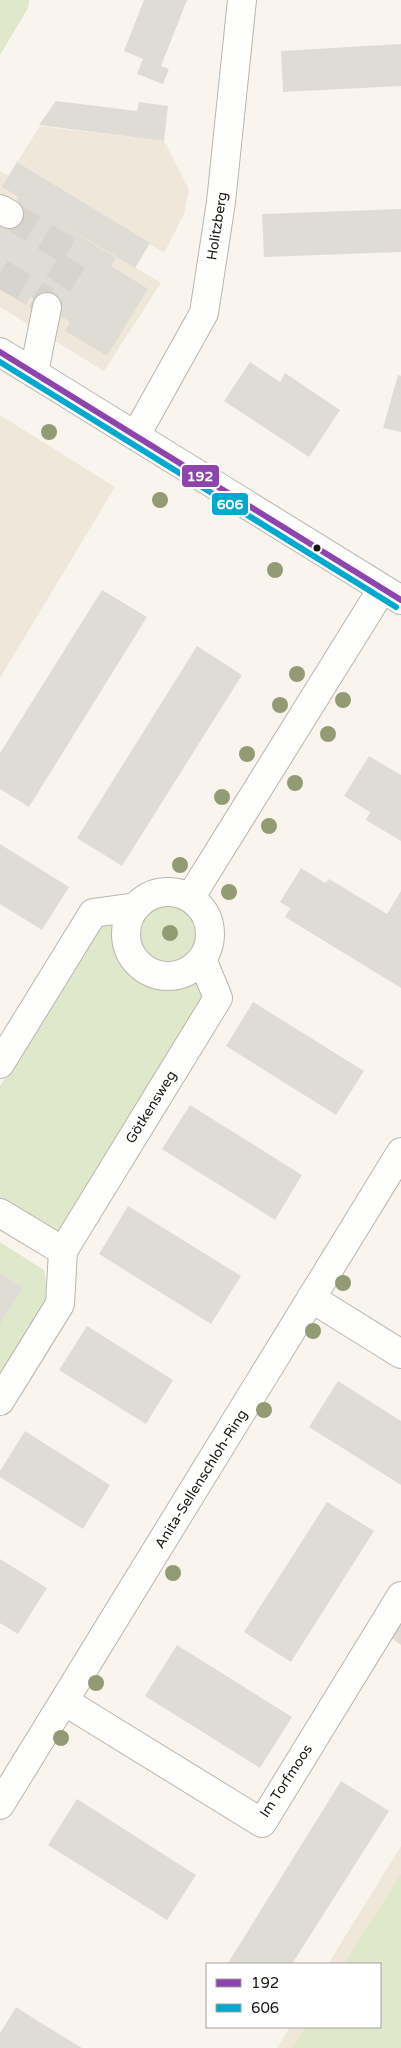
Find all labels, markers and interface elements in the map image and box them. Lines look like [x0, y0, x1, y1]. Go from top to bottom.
street label: Holitzberg [203, 191, 231, 261]
line badge: 192 [181, 464, 220, 488]
text: 192 [187, 468, 213, 485]
line badge: 606 [211, 492, 249, 516]
text: 606 [217, 496, 243, 513]
unlabelled marker [312, 543, 322, 553]
street label: Götkensweg [122, 1067, 180, 1147]
street label: Anita-Sellenschloh-Ring [151, 1406, 251, 1552]
street label: Im Torfmoos [256, 1741, 316, 1821]
legend [206, 1963, 381, 2028]
text: 192 [251, 1974, 279, 1992]
text: 606 [251, 1999, 279, 2017]

